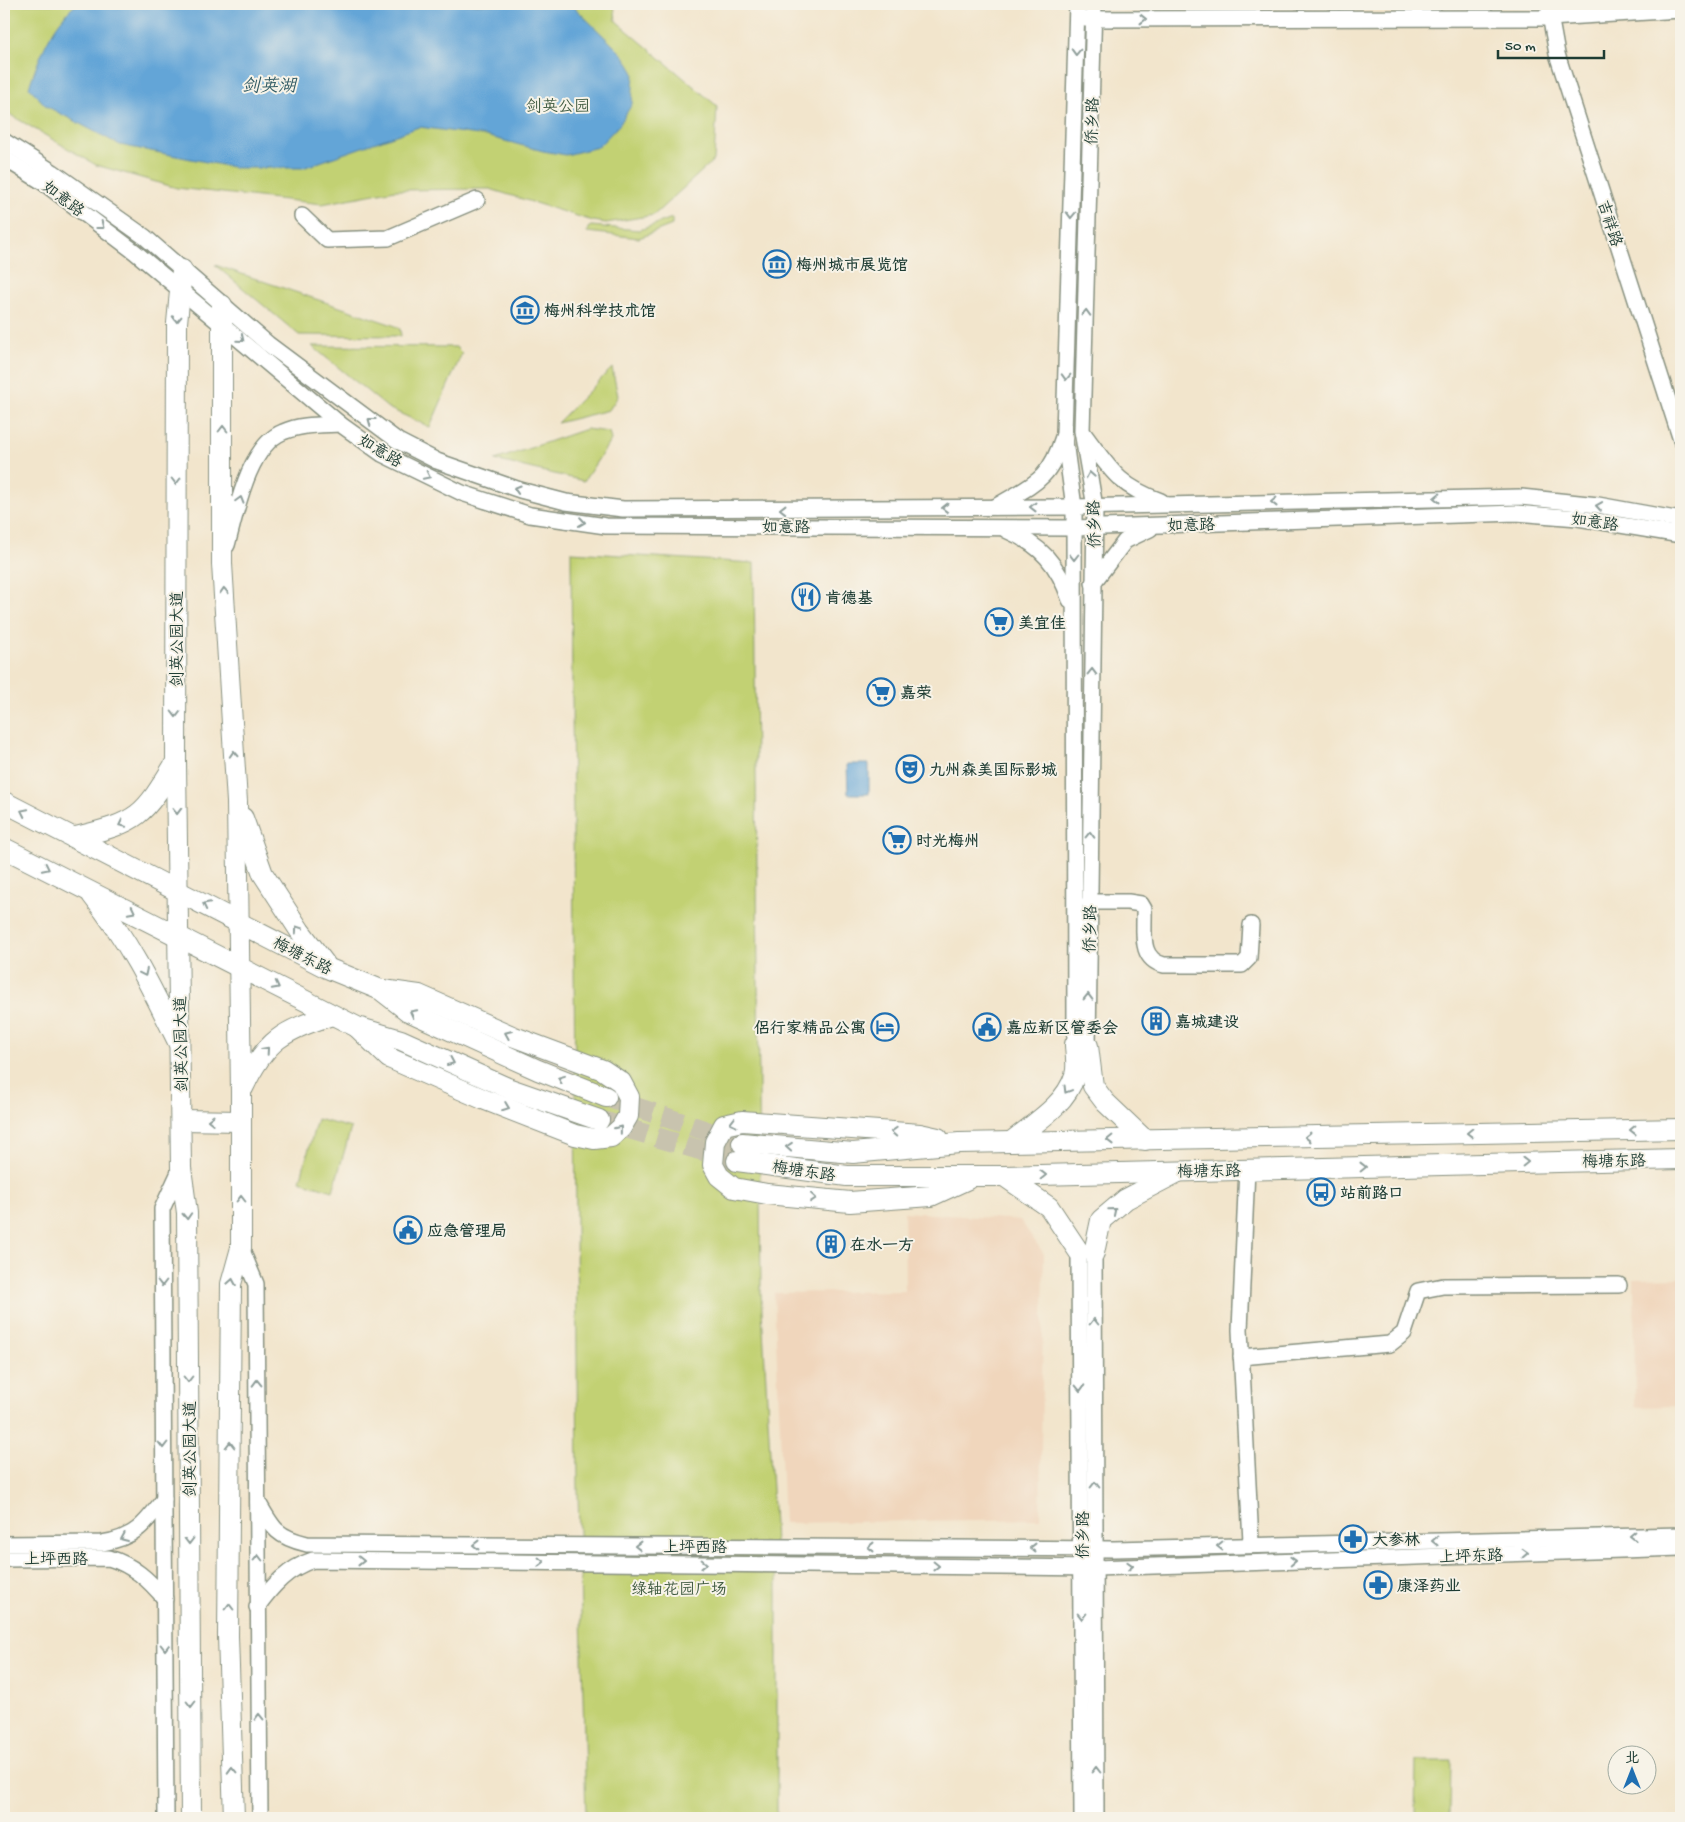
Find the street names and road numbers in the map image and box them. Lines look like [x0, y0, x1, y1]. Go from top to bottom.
street label: 侨乡路 [1082, 97, 1105, 145]
street label: 如意路 [37, 177, 88, 223]
street label: 吉祥路 [1591, 198, 1626, 250]
street label: 如意路 [354, 431, 406, 474]
street label: 侨乡路 [1085, 500, 1106, 548]
street label: 如意路 [1569, 510, 1620, 537]
street label: 如意路 [1167, 515, 1215, 538]
street label: 如意路 [762, 518, 810, 539]
street label: 剑英公园大道 [168, 591, 189, 687]
street label: 侨乡路 [1081, 905, 1102, 953]
street label: 梅塘东路 [269, 933, 335, 981]
street label: 剑英公园大道 [171, 996, 194, 1092]
street label: 梅塘东路 [1582, 1151, 1646, 1174]
street label: 梅塘东路 [770, 1158, 837, 1187]
street label: 梅塘东路 [1177, 1161, 1241, 1184]
street label: 剑英公园大道 [181, 1401, 202, 1497]
street label: 侨乡路 [1074, 1511, 1095, 1559]
street label: 上坪西路 [663, 1538, 727, 1559]
street label: 上坪东路 [1439, 1546, 1503, 1569]
street label: 上坪西路 [24, 1550, 88, 1571]

